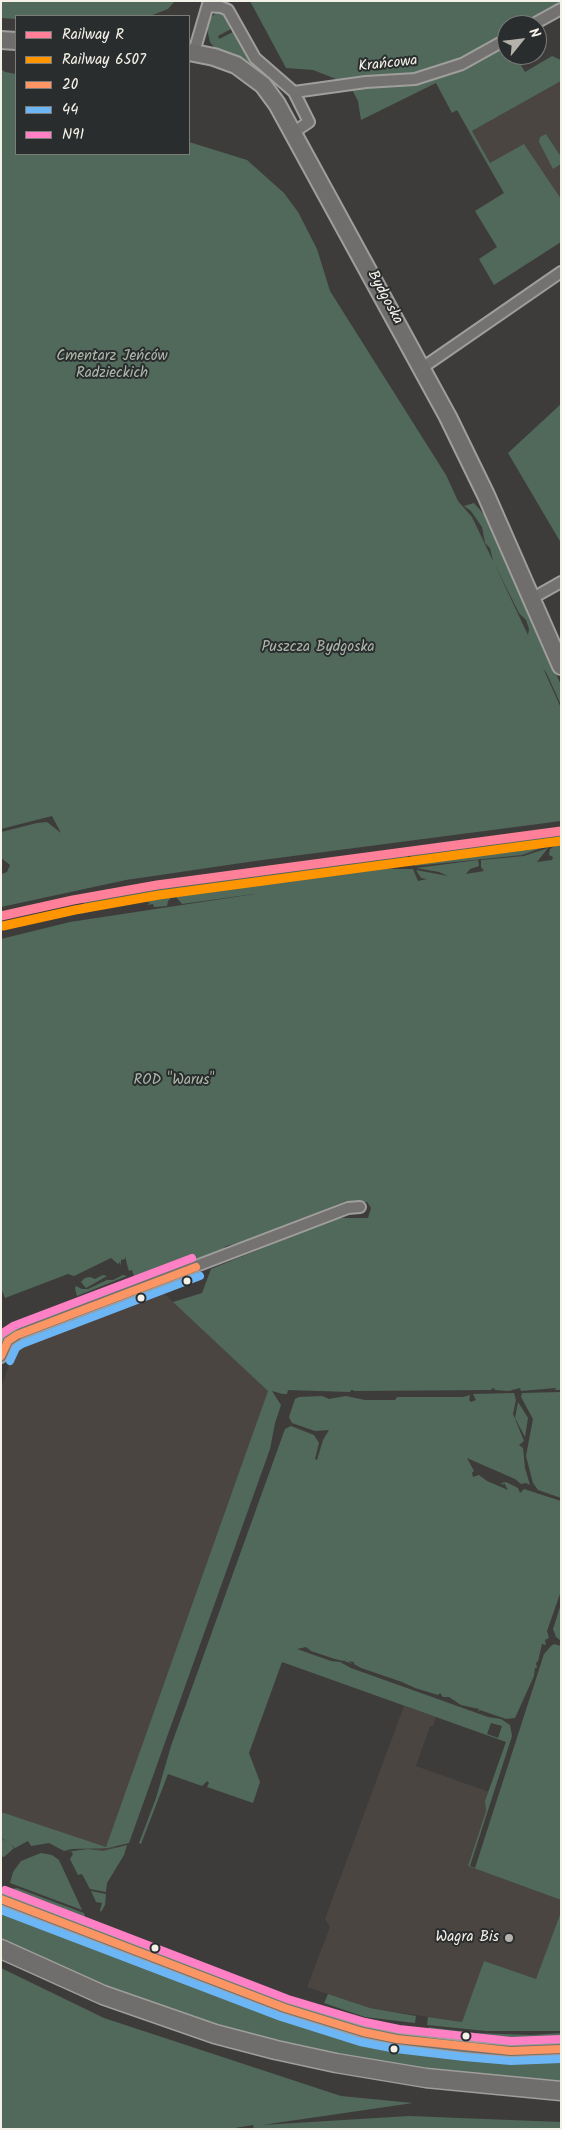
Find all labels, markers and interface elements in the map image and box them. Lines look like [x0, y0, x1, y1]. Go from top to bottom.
legend [15, 15, 190, 155]
north arrow [497, 15, 547, 65]
text: Railway R [62, 23, 124, 47]
text: N [522, 24, 546, 42]
text: Railway 6507 [62, 48, 146, 72]
street label: Krańcowa [357, 53, 419, 77]
text: 20 [62, 73, 78, 97]
text: 44 [62, 98, 79, 122]
text: N91 [62, 123, 84, 147]
street label: Bydgoska [362, 268, 406, 328]
park label: Cmentarz Jeńców Radzieckich [56, 348, 168, 383]
park label: Puszcza Bydgoska [261, 639, 375, 657]
park label: ROD "Warus" [134, 1072, 214, 1090]
unlabelled marker [182, 1276, 192, 1286]
unlabelled marker [136, 1293, 146, 1303]
place label: Wagra Bis [436, 1929, 499, 1947]
marker: Wagra Bis [503, 1932, 515, 1944]
unlabelled marker [150, 1943, 160, 1953]
unlabelled marker [461, 2031, 471, 2041]
unlabelled marker [389, 2044, 399, 2054]

